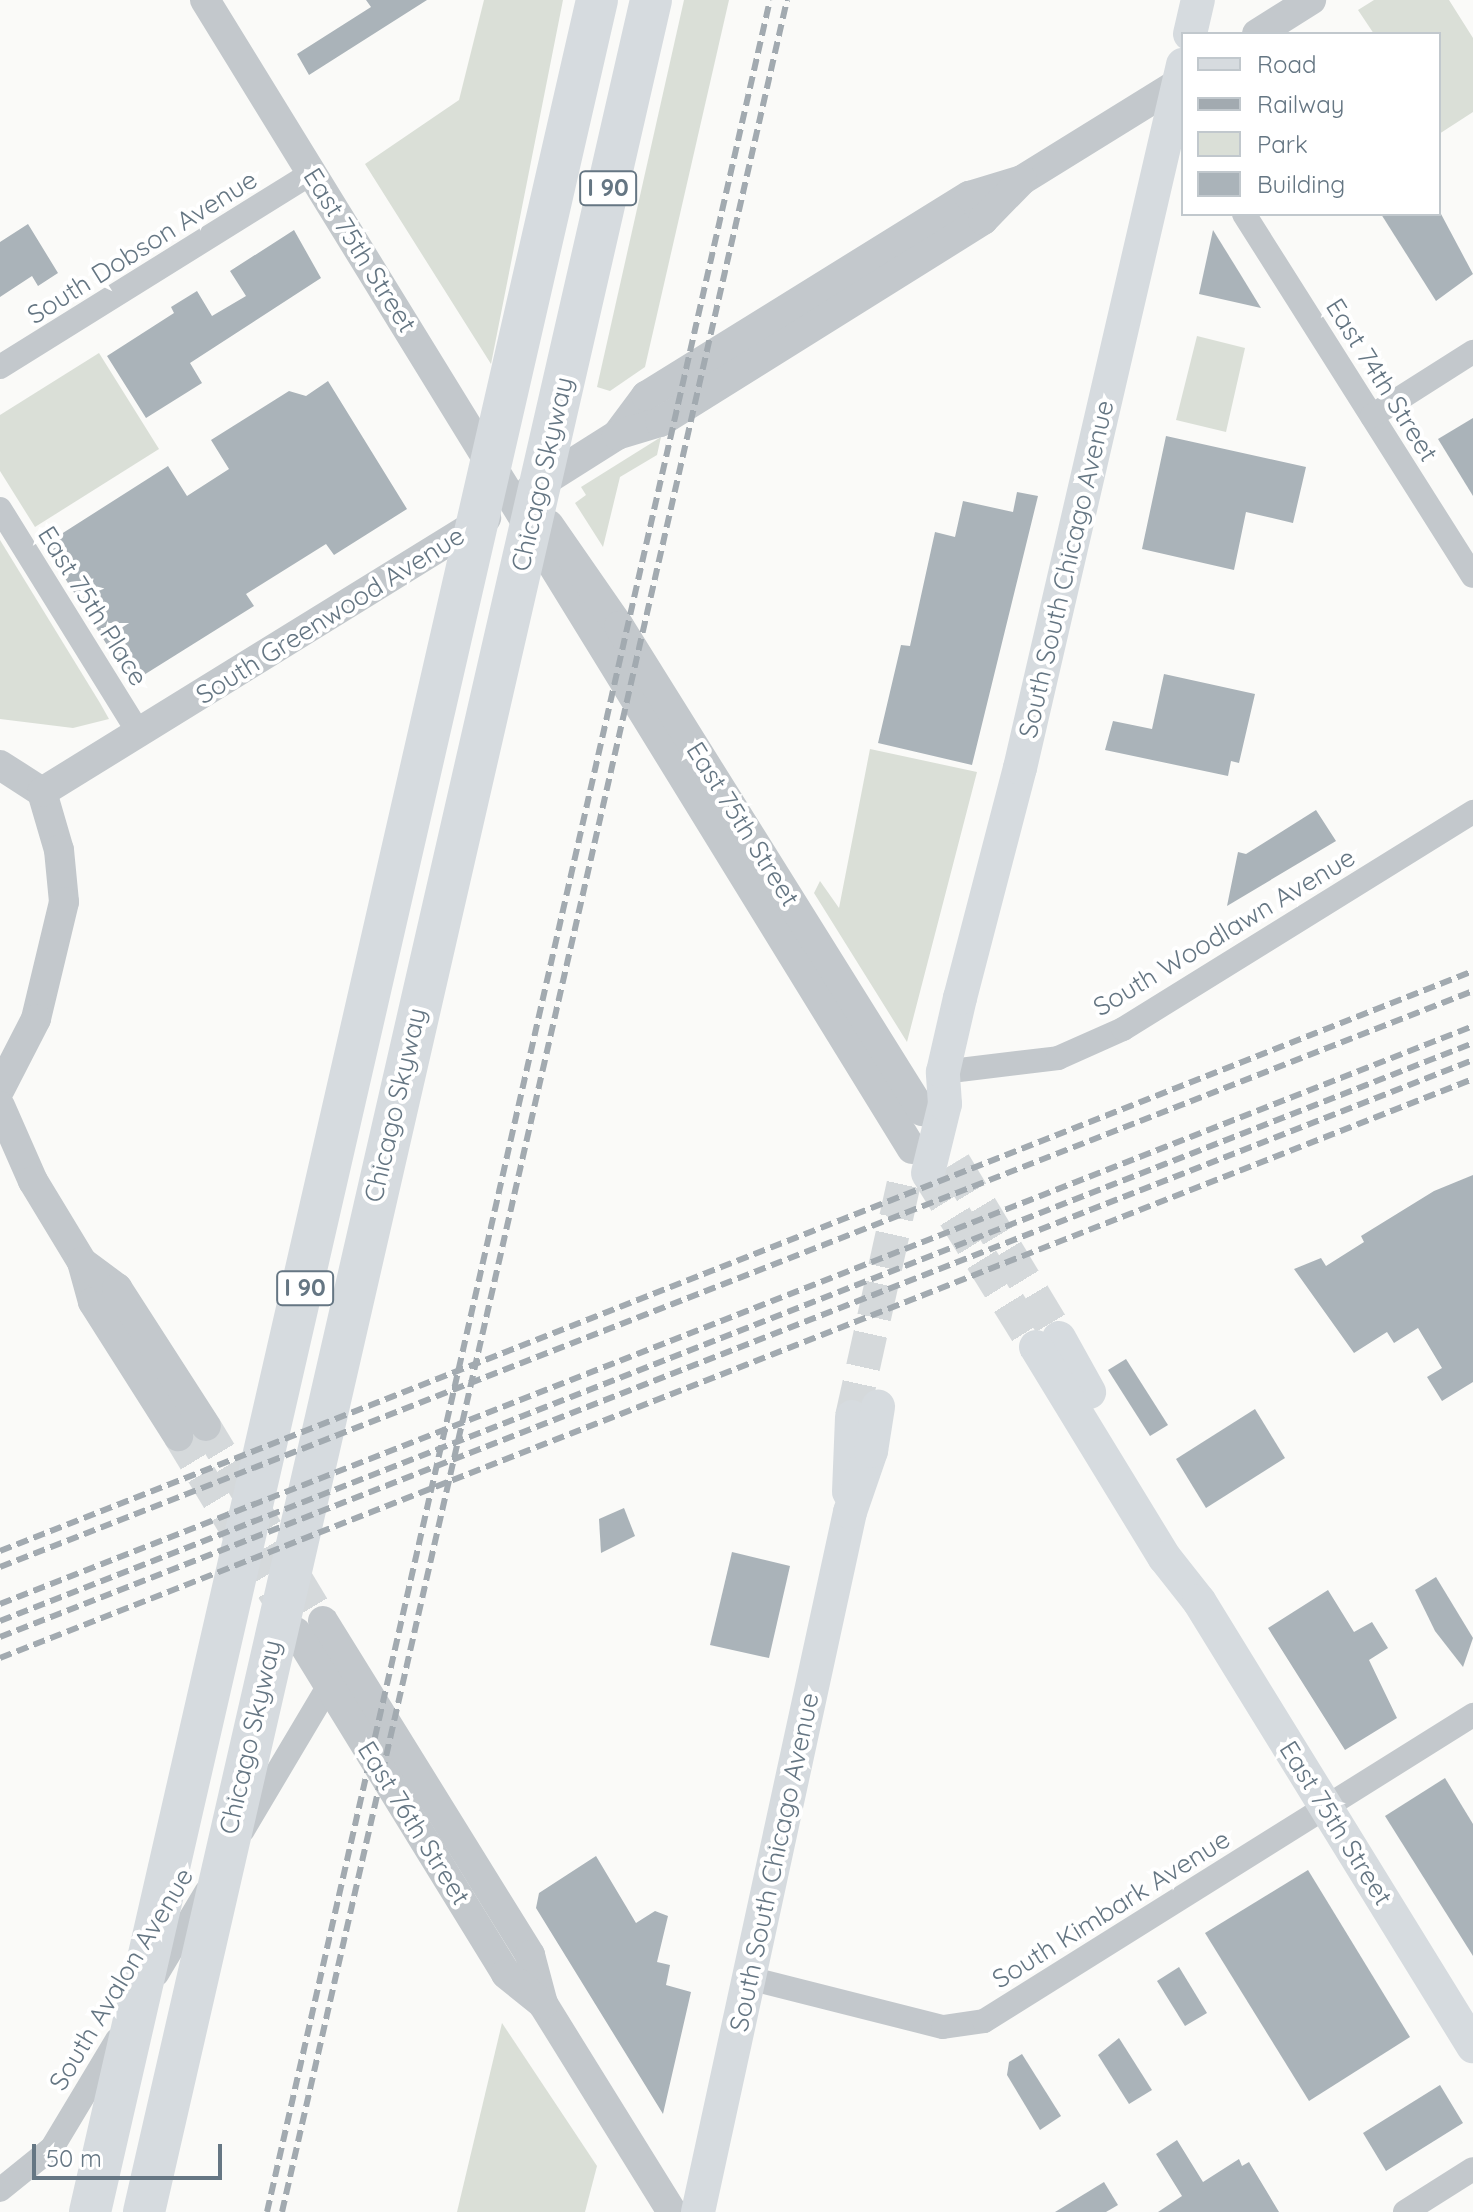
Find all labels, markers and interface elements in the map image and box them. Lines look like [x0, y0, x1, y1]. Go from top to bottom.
legend [1181, 32, 1441, 216]
text: Road [1257, 49, 1317, 79]
text: Railway [1257, 89, 1344, 119]
text: Park [1257, 129, 1308, 159]
street label: East 75th Street [297, 162, 423, 338]
street label: South Dobson Avenue [21, 164, 263, 330]
road number: I 90 [578, 168, 638, 208]
text: Building [1257, 169, 1345, 199]
street label: East 74th Street [1319, 293, 1445, 467]
street label: Chicago Skyway [504, 374, 580, 574]
street label: South South Chicago Avenue [1012, 397, 1120, 741]
street label: East 75th Place [31, 520, 155, 692]
street label: South Greenwood Avenue [190, 520, 470, 710]
street label: East 75th Street [680, 736, 806, 912]
street label: South Woodlawn Avenue [1087, 841, 1361, 1023]
street label: Chicago Skyway [357, 1005, 433, 1205]
road number: I 90 [275, 1268, 335, 1308]
street label: Chicago Skyway [212, 1637, 288, 1837]
street label: South South Chicago Avenue [723, 1690, 825, 2034]
street label: East 76th Street [351, 1735, 477, 1911]
street label: East 75th Street [1273, 1735, 1399, 1911]
street label: South Kimbark Avenue [987, 1823, 1235, 1995]
street label: South Avalon Avenue [42, 1862, 200, 2096]
scale bar [36, 2128, 226, 2178]
text: 50 m [46, 2143, 102, 2173]

